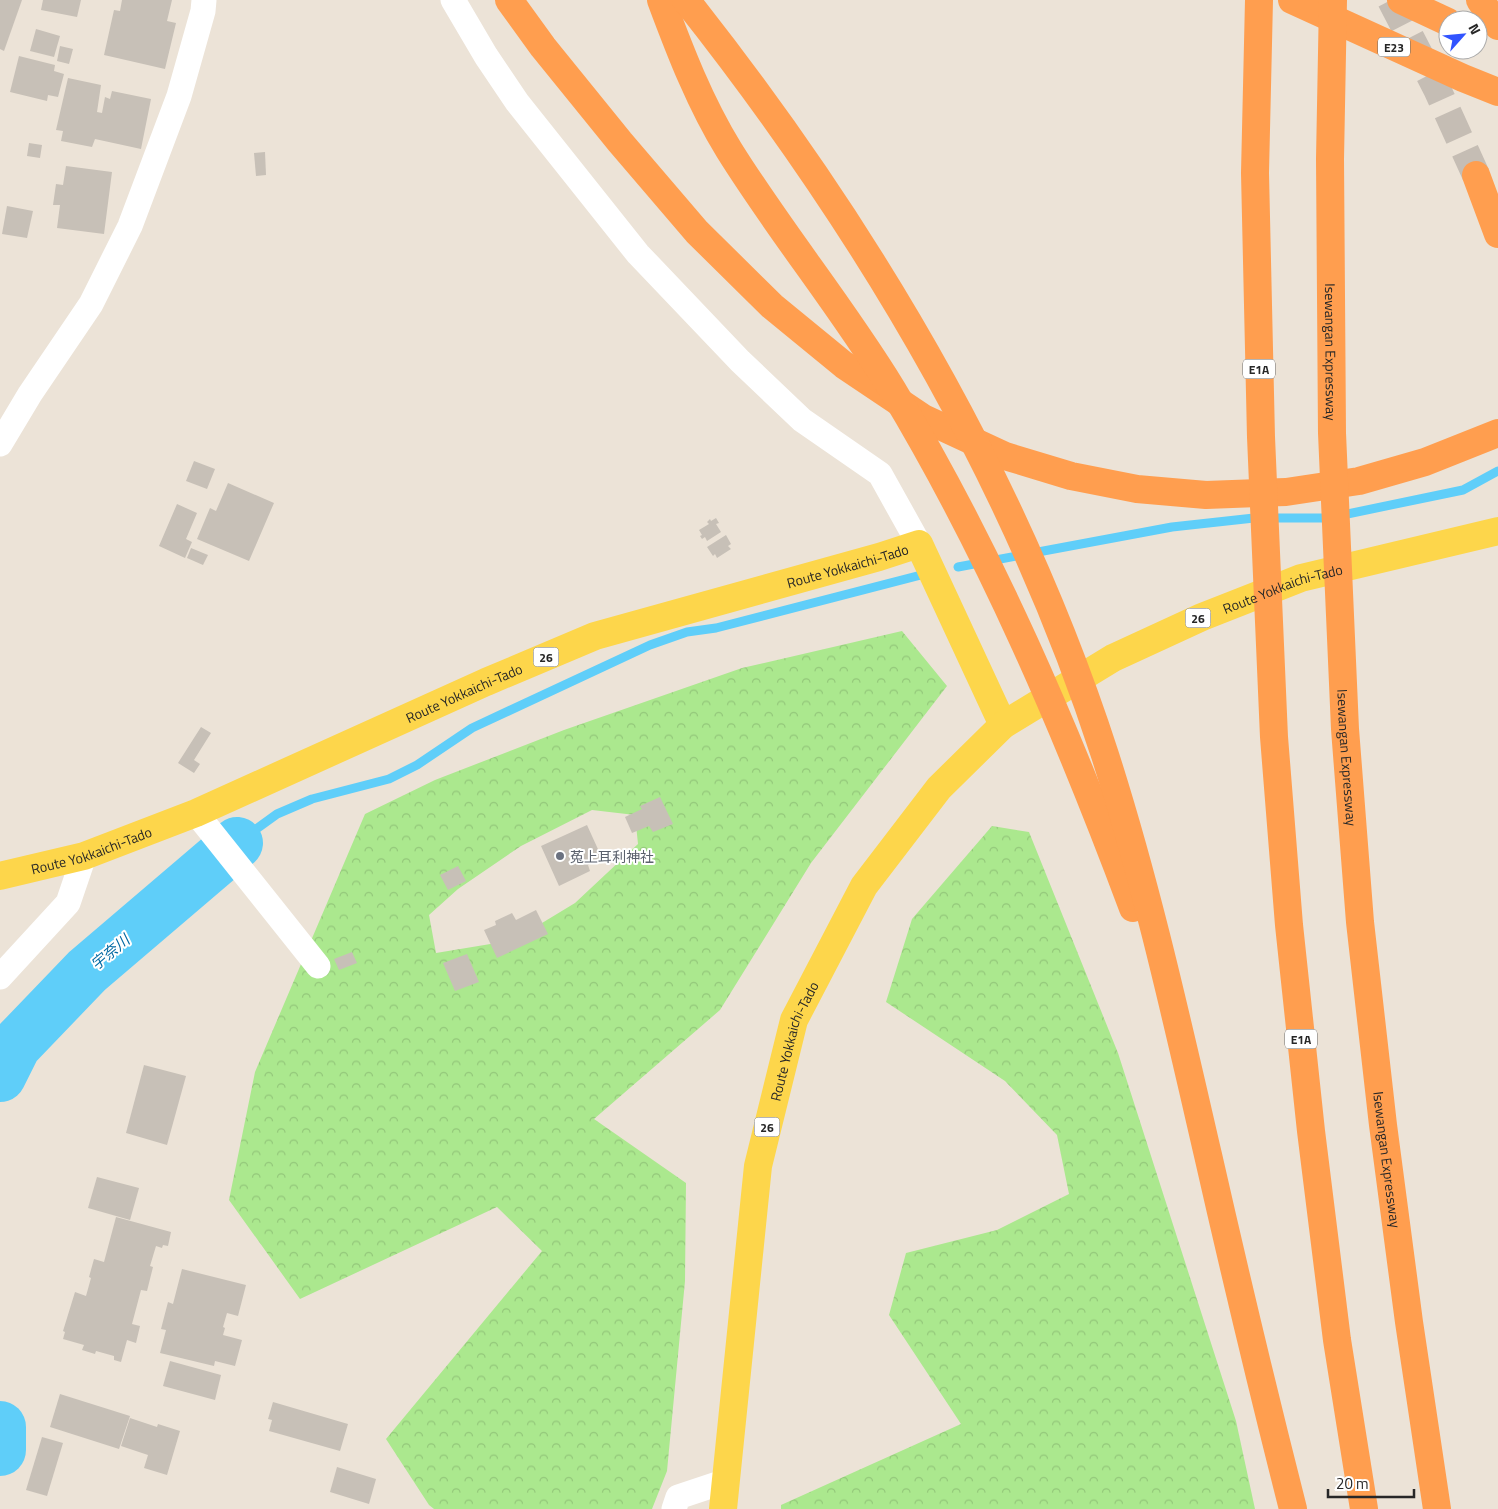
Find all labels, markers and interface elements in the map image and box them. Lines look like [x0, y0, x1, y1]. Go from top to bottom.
north arrow [1438, 10, 1488, 60]
text: N [1463, 20, 1487, 38]
road number: E23 [1378, 38, 1410, 56]
street label: Isewangan Expressway [1320, 283, 1342, 421]
road number: E1A [1243, 359, 1275, 378]
street label: Route Yokkaichi-Tado [784, 538, 911, 593]
street label: Route Yokkaichi-Tado [1219, 558, 1344, 618]
road number: 26 [1186, 608, 1210, 628]
road number: 26 [534, 648, 558, 666]
street label: Route Yokkaichi-Tado [402, 657, 525, 728]
street label: Isewangan Expressway [1333, 688, 1363, 827]
street label: Route Yokkaichi-Tado [29, 821, 155, 879]
place label: 菟上耳利神社 [570, 846, 654, 867]
marker: 菟上耳利神社 [554, 850, 566, 862]
water label: 宇奈川 [85, 927, 136, 975]
street label: Route Yokkaichi-Tado [764, 977, 823, 1103]
road number: E1A [1285, 1030, 1317, 1048]
street label: Isewangan Expressway [1369, 1090, 1407, 1229]
road number: 26 [754, 1118, 780, 1136]
scale bar [1328, 1466, 1414, 1498]
text: 20 m [1336, 1472, 1369, 1495]

